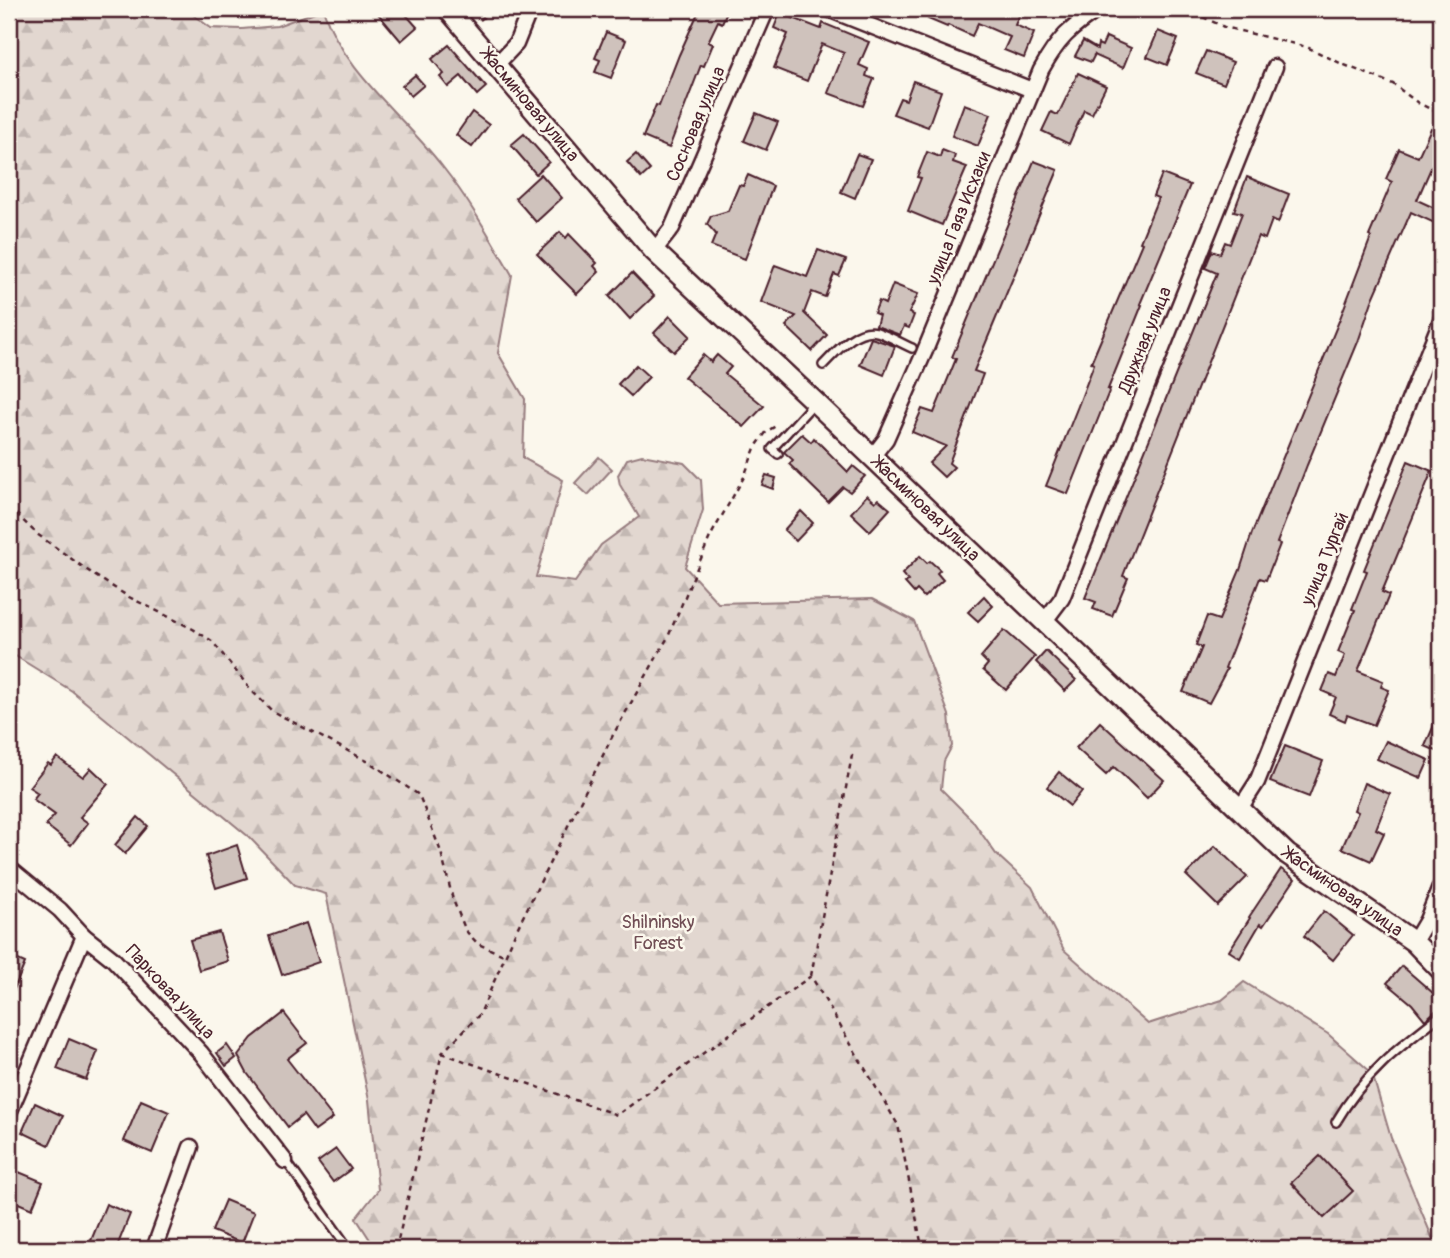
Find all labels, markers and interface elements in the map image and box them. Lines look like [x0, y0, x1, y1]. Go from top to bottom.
street label: Жасминовая улица [474, 41, 584, 166]
street label: Сосновая улица [661, 63, 731, 185]
street label: улица Гаяз Исхаки [921, 148, 996, 289]
street label: Дружная улица [1113, 283, 1177, 398]
street label: Жасминовая улица [865, 450, 985, 566]
street label: улица Тургай [1296, 509, 1354, 610]
street label: Жасминовая улица [1276, 840, 1407, 942]
park label: Shilninsky Forest [622, 911, 695, 955]
street label: Парковая улица [120, 940, 220, 1044]

